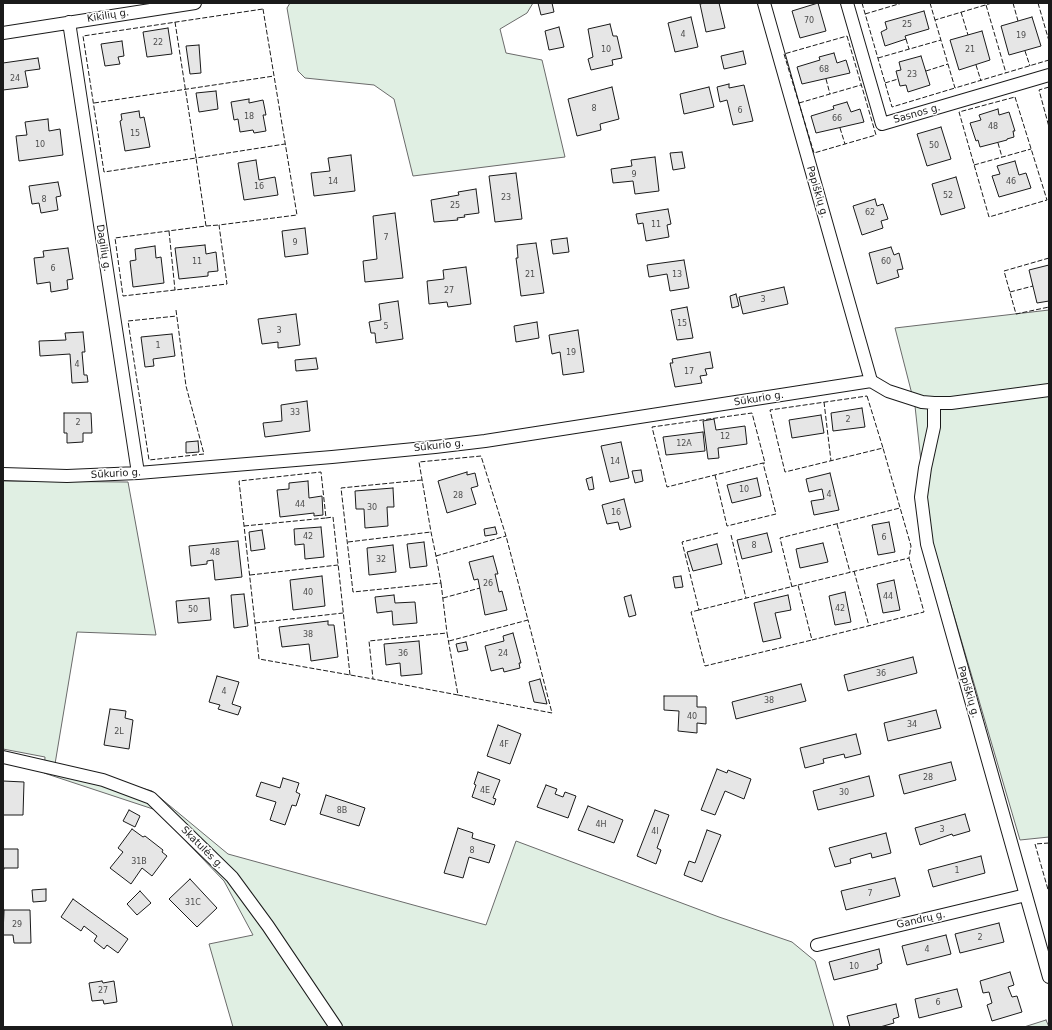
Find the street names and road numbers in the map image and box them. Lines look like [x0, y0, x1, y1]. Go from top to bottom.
street label: Kikilių g. [86, 7, 130, 25]
street label: Sasnos g. [892, 102, 942, 126]
street label: Papiškių g. [804, 165, 830, 219]
street label: Dagilių g. [93, 224, 113, 272]
street label: Sūkurio g. [733, 389, 785, 409]
street label: Sūkurio g. [413, 437, 465, 455]
street label: Sūkurio g. [91, 467, 141, 481]
street label: Papiškių g. [955, 665, 981, 719]
street label: Skatulės g. [178, 824, 226, 872]
street label: Gandrų g. [895, 909, 947, 931]

